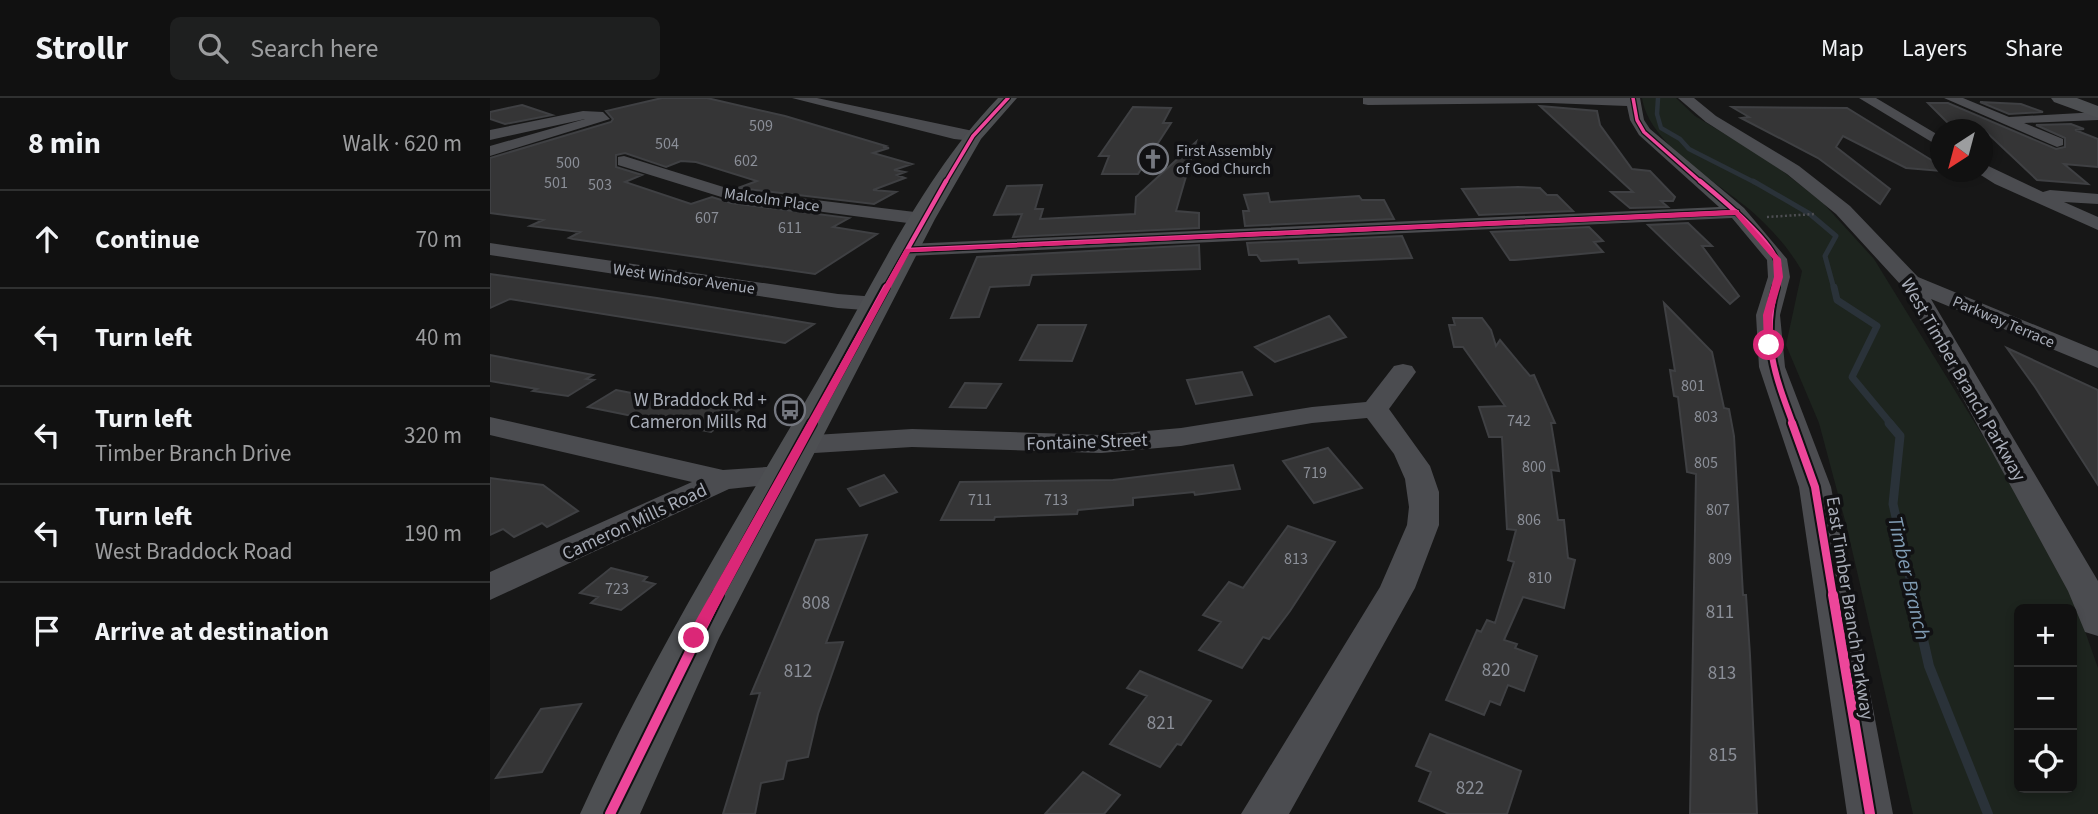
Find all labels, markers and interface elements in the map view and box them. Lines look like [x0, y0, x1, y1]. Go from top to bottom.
search box [170, 17, 660, 80]
text: Strollr [35, 25, 128, 72]
icon: search [194, 29, 232, 67]
text: Search here [250, 30, 378, 67]
text: Map [1821, 31, 1864, 66]
text: Layers [1902, 31, 1967, 66]
text: Share [2005, 31, 2063, 66]
house number: 509 [749, 115, 773, 137]
north arrow [1930, 119, 1993, 182]
text: 8 min [28, 122, 101, 165]
text: Walk · 620 m [343, 127, 462, 160]
house number: 504 [655, 133, 679, 155]
place label: First Assembly of God Church [1176, 140, 1273, 180]
church icon: First Assembly of God Church [1136, 142, 1170, 176]
house number: 602 [734, 150, 758, 172]
house number: 500 [556, 152, 580, 174]
house number: 501 [544, 172, 568, 194]
house number: 503 [588, 174, 612, 196]
street label: Malcolm Place [723, 182, 821, 218]
house number: 607 [695, 207, 719, 229]
house number: 611 [778, 217, 802, 239]
icon: ahead [28, 220, 66, 258]
text: Continue [95, 221, 200, 258]
text: 70 m [415, 223, 462, 256]
street label: West Windsor Avenue [611, 258, 756, 300]
street label: West Timber Branch Parkway [1893, 273, 2032, 486]
street label: Parkway Terrace [1949, 290, 2058, 353]
icon: left [28, 318, 66, 356]
text: Turn left [95, 319, 192, 356]
text: 40 m [415, 321, 462, 354]
route start [1753, 329, 1784, 360]
house number: 801 [1681, 375, 1705, 397]
place label: W Braddock Rd + Cameron Mills Rd [629, 387, 767, 436]
bus stop icon: W Braddock Rd + Cameron Mills Rd [773, 393, 807, 427]
text: Turn left [95, 400, 192, 437]
house number: 803 [1694, 406, 1718, 428]
house number: 742 [1507, 410, 1531, 432]
icon: left [28, 416, 66, 454]
text: 320 m [404, 419, 462, 452]
street label: Fontaine Street [1026, 427, 1149, 458]
text: Timber Branch Drive [95, 437, 291, 470]
house number: 805 [1694, 452, 1718, 474]
house number: 800 [1522, 456, 1546, 478]
house number: 719 [1303, 462, 1327, 484]
street label: Cameron Mills Road [558, 477, 712, 568]
house number: 711 [968, 489, 992, 511]
house number: 713 [1044, 489, 1068, 511]
street label: East Timber Branch Parkway [1819, 495, 1881, 722]
text: Turn left [95, 498, 192, 535]
house number: 807 [1706, 499, 1730, 521]
house number: 806 [1517, 509, 1541, 531]
water label: Timber Branch [1880, 513, 1938, 643]
icon: left [28, 514, 66, 552]
text: 190 m [404, 517, 462, 550]
text: West Braddock Road [95, 535, 292, 568]
house number: 813 [1284, 548, 1308, 570]
house number: 809 [1708, 548, 1732, 570]
house number: 810 [1528, 567, 1552, 589]
house number: 723 [605, 578, 629, 600]
house number: 808 [802, 590, 830, 617]
house number: 811 [1706, 599, 1734, 626]
map controls [2014, 604, 2077, 793]
button: + [2014, 604, 2077, 667]
icon: arrive [28, 612, 66, 650]
text: Arrive at destination [95, 613, 329, 650]
route end [678, 622, 709, 653]
house number: 820 [1482, 657, 1510, 684]
house number: 812 [784, 658, 812, 685]
house number: 813 [1708, 660, 1736, 687]
button: − [2014, 667, 2077, 730]
house number: 821 [1147, 710, 1175, 737]
button: locate [2014, 730, 2077, 793]
house number: 815 [1709, 742, 1737, 769]
house number: 822 [1456, 775, 1484, 802]

